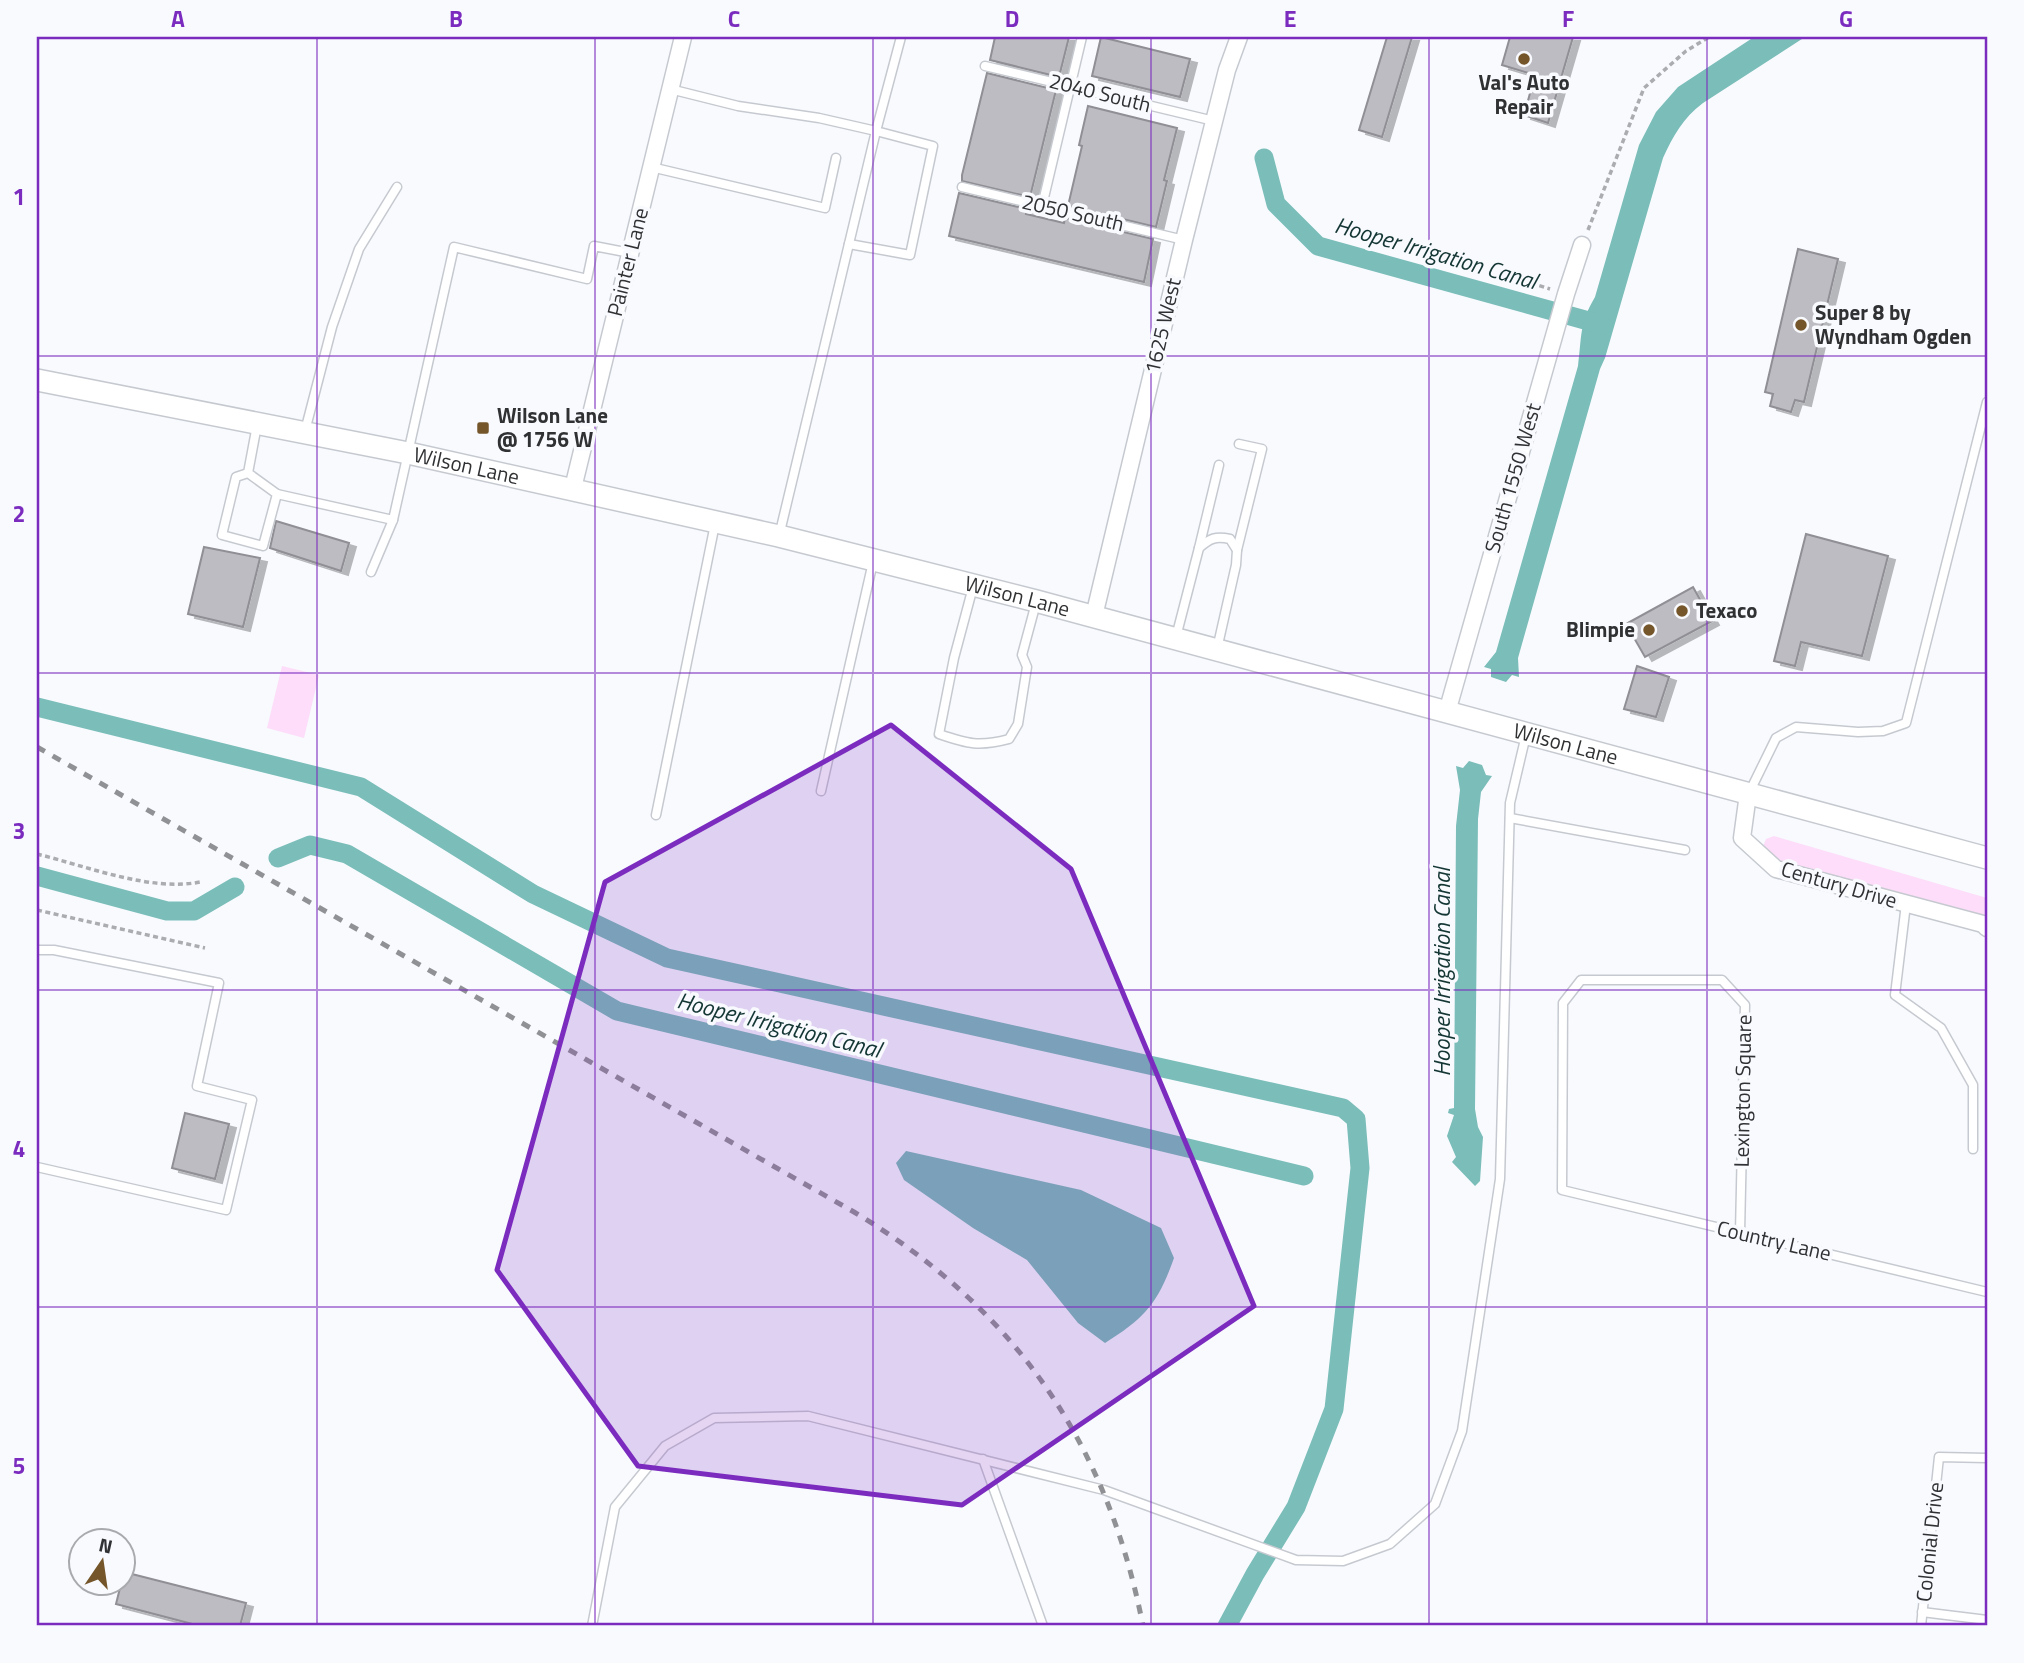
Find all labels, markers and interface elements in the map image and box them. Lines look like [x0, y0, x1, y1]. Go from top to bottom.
text: A [171, 1, 185, 36]
text: B [449, 1, 463, 36]
text: C [728, 1, 740, 36]
text: D [1005, 1, 1019, 36]
text: E [1284, 1, 1296, 36]
text: F [1562, 1, 1574, 36]
text: G [1839, 1, 1853, 36]
marker: Val's Auto Repair [1516, 51, 1532, 67]
street label: 2040 South [1046, 64, 1155, 120]
place label: Val's Auto Repair [1478, 66, 1570, 122]
text: 1 [13, 179, 25, 214]
street label: 2050 South [1019, 185, 1127, 239]
street label: Painter Lane [598, 204, 656, 319]
water label: Hooper Irrigation Canal [1331, 207, 1544, 299]
street label: 1625 West [1135, 274, 1189, 377]
place label: Super 8 by Wyndham Ogden [1815, 296, 1972, 352]
marker: Super 8 by Wyndham Ogden [1793, 317, 1809, 333]
street label: South 1550 West [1475, 398, 1549, 556]
place label: Wilson Lane @ 1756 W [497, 399, 608, 455]
marker: Wilson Lane @ 1756 W [475, 420, 491, 436]
street label: Wilson Lane [411, 438, 523, 492]
text: 2 [13, 496, 25, 531]
street label: Wilson Lane [962, 567, 1074, 624]
place label: Texaco [1696, 594, 1757, 626]
marker: Texaco [1674, 603, 1690, 619]
place label: Blimpie [1566, 613, 1635, 645]
marker: Blimpie [1641, 622, 1657, 638]
street label: Wilson Lane [1510, 714, 1622, 773]
text: 3 [13, 813, 25, 848]
street label: Century Drive [1777, 852, 1901, 916]
water label: Hooper Irrigation Canal [1424, 864, 1459, 1076]
water label: Hooper Irrigation Canal [674, 982, 888, 1068]
street label: Lexington Square [1725, 1014, 1759, 1168]
text: 4 [13, 1131, 25, 1166]
street label: Country Lane [1714, 1211, 1835, 1269]
text: 5 [13, 1448, 25, 1483]
street label: Colonial Drive [1907, 1481, 1951, 1603]
north arrow [66, 1526, 136, 1596]
text: N [96, 1529, 116, 1561]

